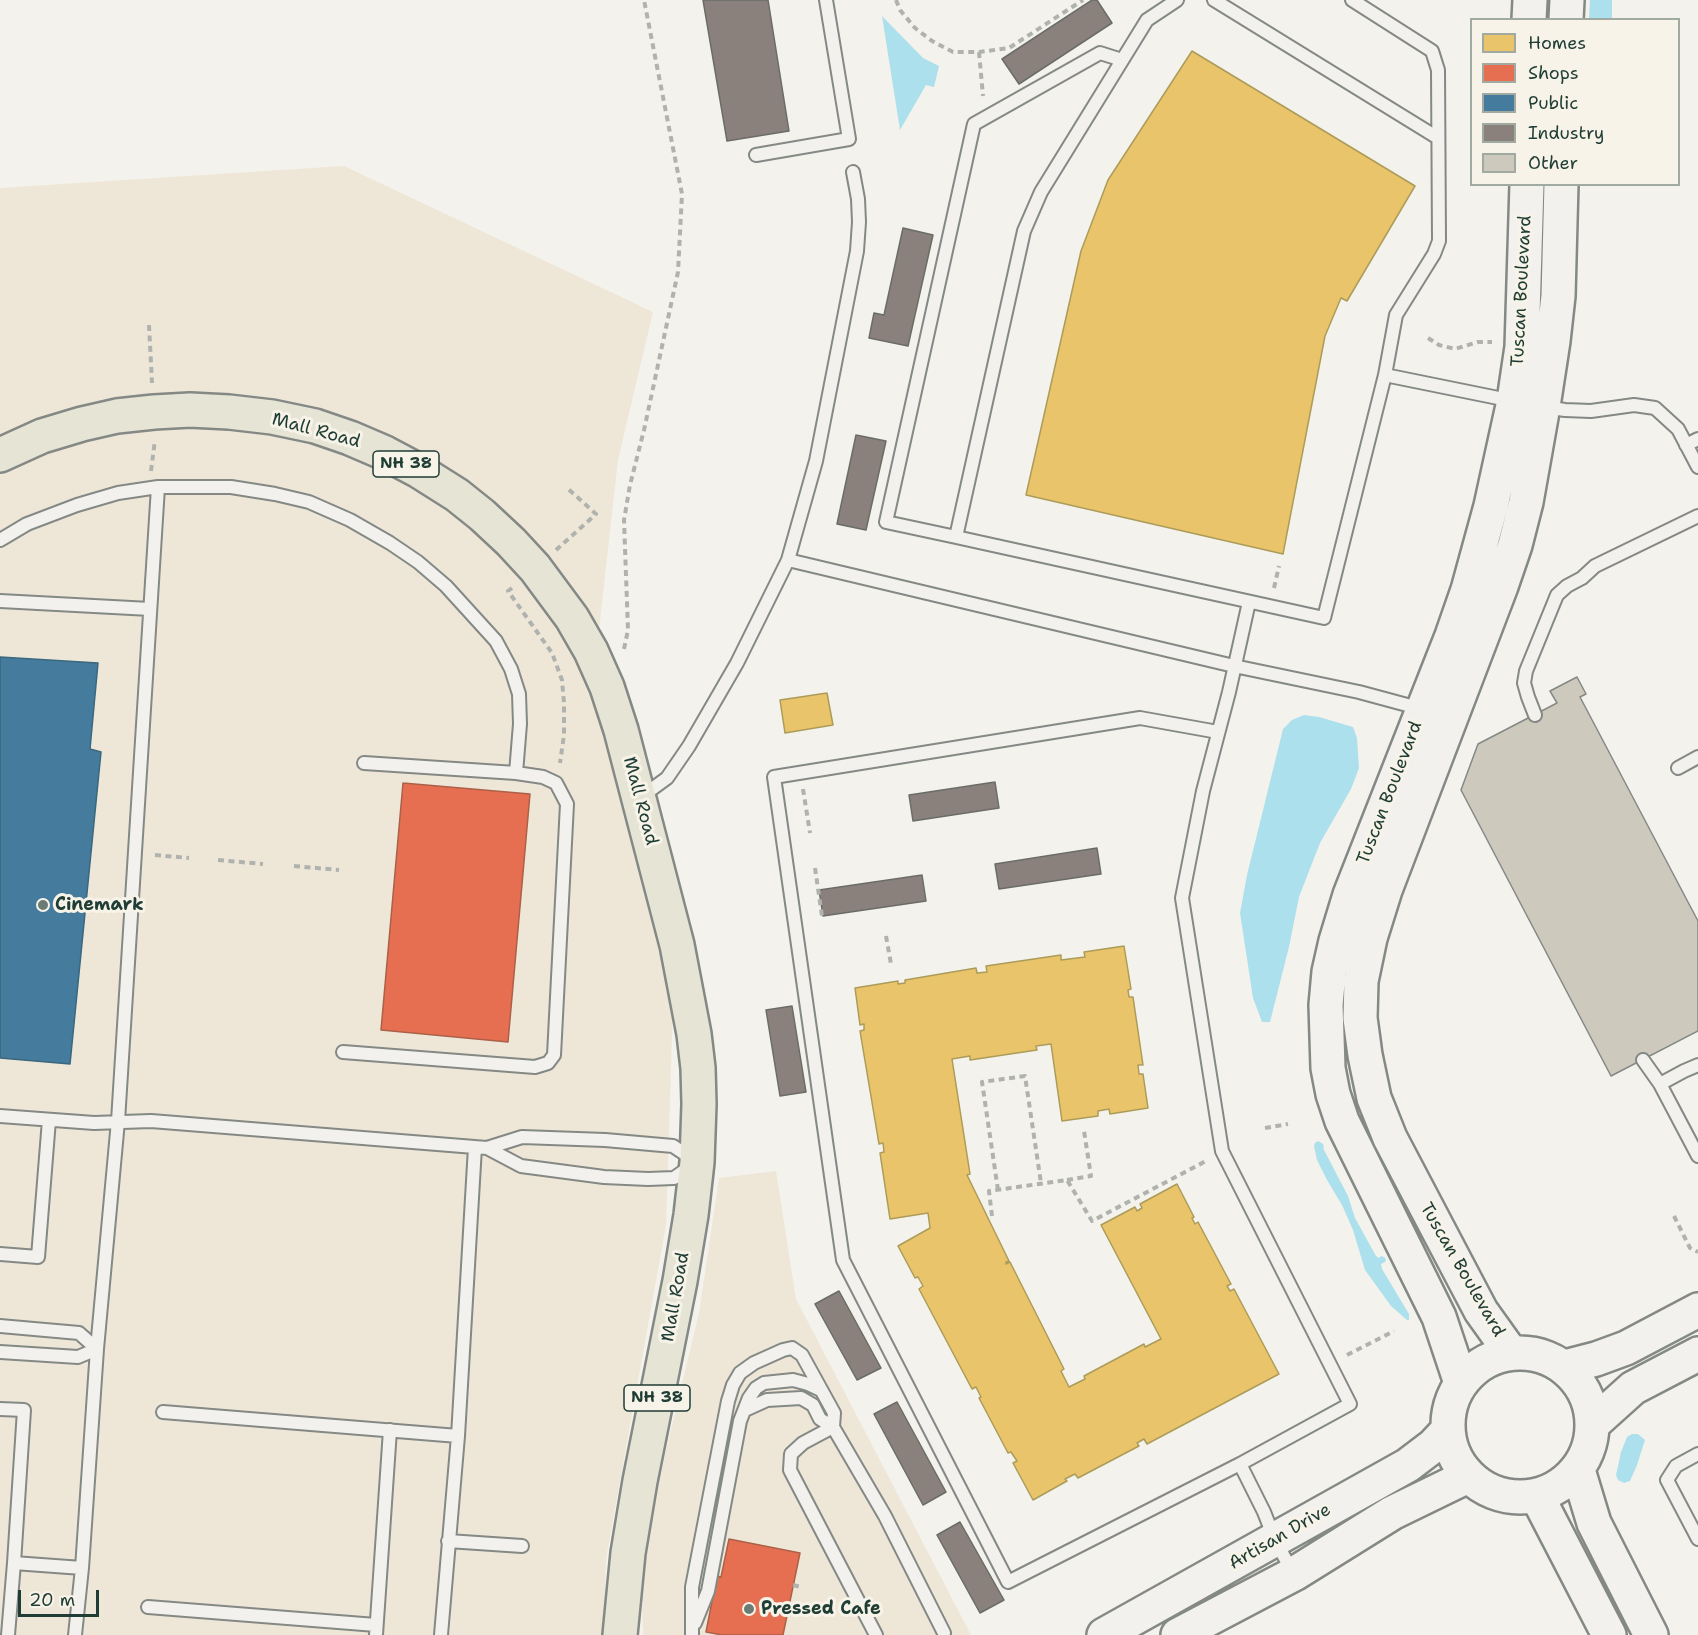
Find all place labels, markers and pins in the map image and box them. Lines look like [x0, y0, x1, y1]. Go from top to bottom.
place label: Cinemark [55, 894, 144, 916]
marker: Cinemark [36, 898, 50, 912]
place label: Pressed Cafe [761, 1598, 881, 1620]
marker: Pressed Cafe [742, 1602, 756, 1616]

